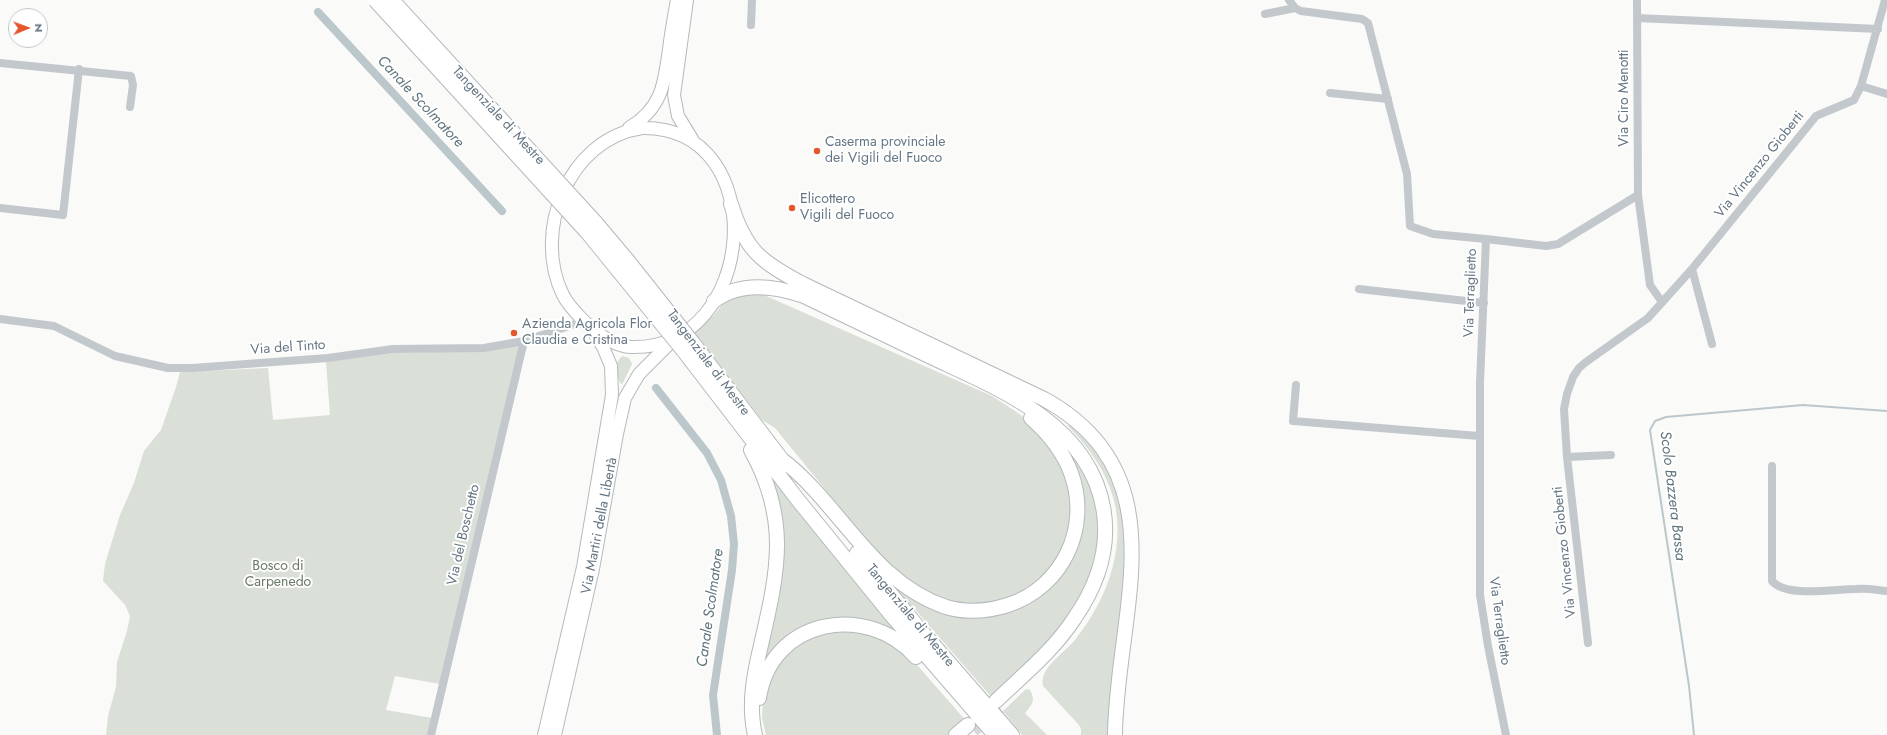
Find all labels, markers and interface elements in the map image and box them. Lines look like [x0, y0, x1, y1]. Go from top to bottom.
north arrow [8, 8, 48, 48]
text: N [31, 23, 47, 32]
street label: Via Ciro Menotti [1617, 49, 1633, 147]
water label: Canale Scolmatore [373, 52, 467, 152]
street label: Tangenziale di Mestre [448, 63, 548, 169]
street label: Via Vincenzo Gioberti [1712, 108, 1808, 222]
place label: Caserma provinciale dei Vigili del Fuoco [825, 135, 945, 168]
marker: Caserma provinciale dei Vigili del Fuoco [812, 146, 822, 156]
place label: Elicottero Vigili del Fuoco [800, 192, 894, 224]
marker: Elicottero Vigili del Fuoco [787, 203, 797, 213]
street label: Via Terraglietto [1461, 248, 1481, 338]
street label: Tangenziale di Mestre [663, 307, 753, 419]
place label: Azienda Agricola Flor Claudia e Cristina [522, 317, 652, 350]
marker: Azienda Agricola Flor Claudia e Cristina [509, 328, 519, 338]
street label: Via del Tinto [250, 337, 326, 359]
water label: Scolo Bazzera Bassa [1655, 430, 1689, 562]
street label: Via Martiri della Libertà [578, 456, 622, 596]
street label: Via del Boschetto [444, 483, 484, 587]
street label: Via Vincenzo Gioberti [1550, 485, 1580, 619]
water label: Canale Scolmatore [694, 548, 728, 668]
park label: Bosco di Carpenedo [245, 559, 311, 592]
street label: Tangenziale di Mestre [862, 561, 958, 671]
street label: Via Terraglietto [1484, 576, 1514, 666]

